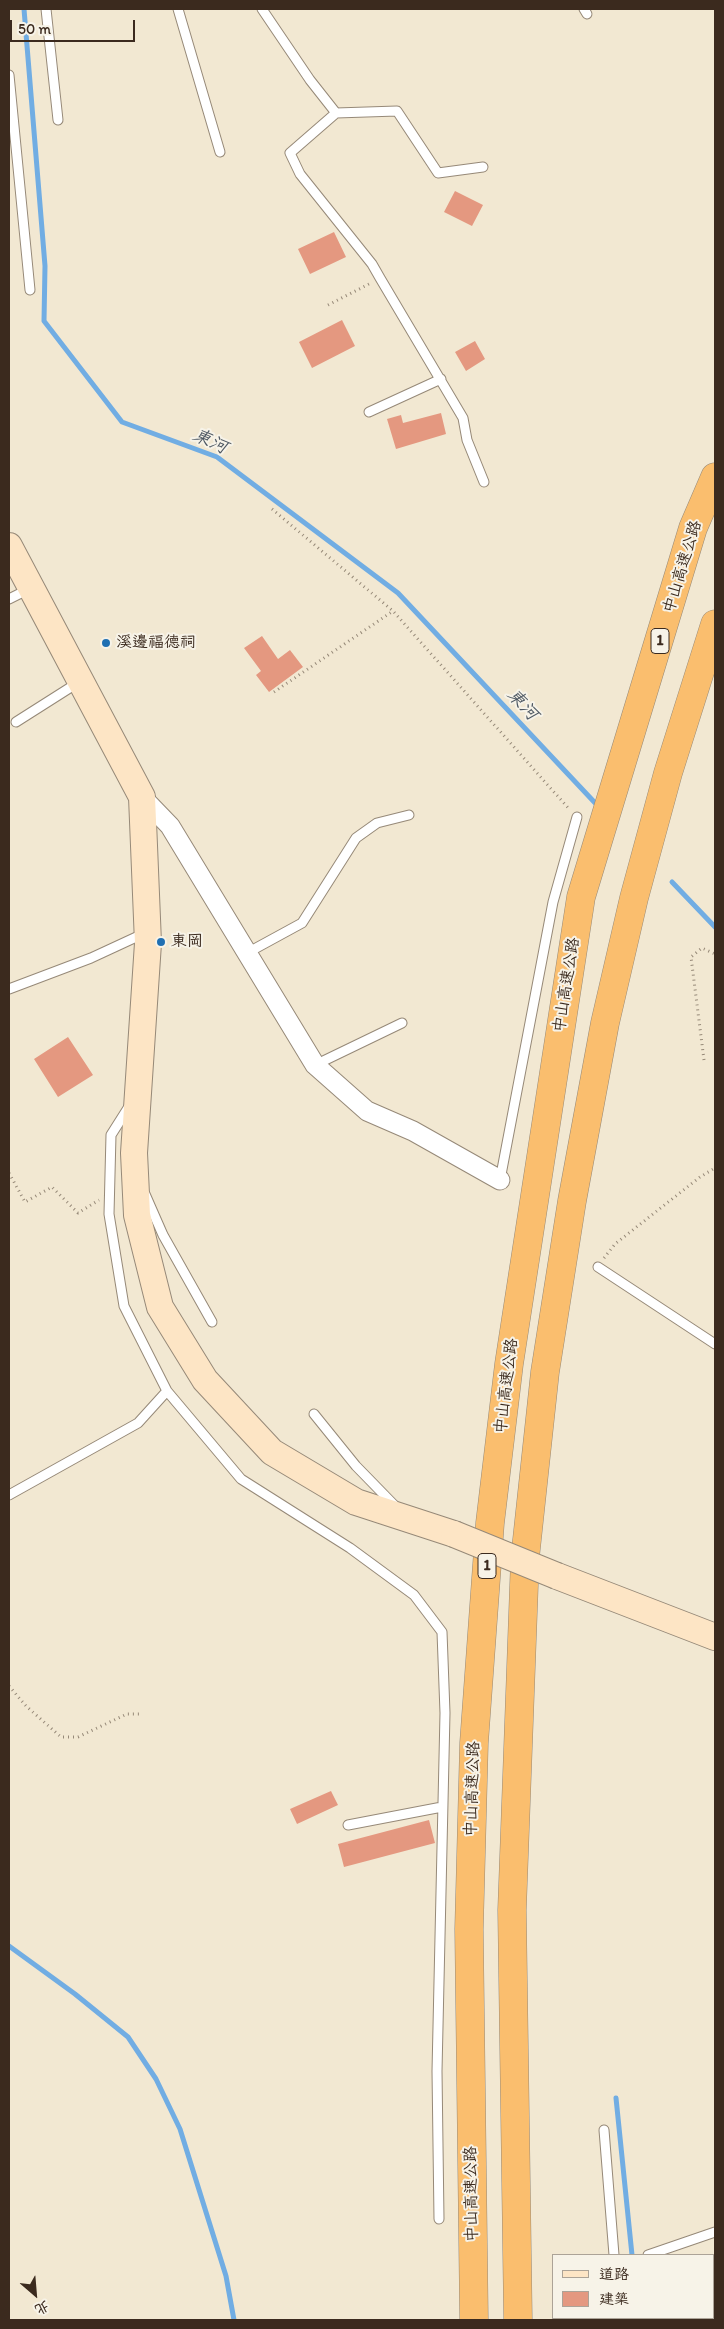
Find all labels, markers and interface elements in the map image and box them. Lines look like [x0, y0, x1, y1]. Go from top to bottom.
scale bar [12, 10, 138, 42]
text: 50 m [18, 20, 51, 38]
water label: 東河 [189, 425, 231, 459]
street label: 中山高速公路 [660, 518, 706, 616]
road number: 1 [651, 628, 669, 654]
place label: 溪邊福德祠 [116, 633, 196, 653]
marker: 溪邊福德祠 [100, 637, 112, 649]
water label: 東河 [502, 684, 542, 726]
place label: 東岡 [171, 932, 203, 952]
marker: 東岡 [155, 936, 167, 948]
street label: 中山高速公路 [550, 936, 584, 1034]
street label: 中山高速公路 [492, 1337, 522, 1435]
road number: 1 [478, 1554, 496, 1578]
street label: 中山高速公路 [462, 1741, 484, 1837]
street label: 中山高速公路 [462, 2146, 482, 2242]
legend [552, 2254, 714, 2319]
text: 道路 [599, 2265, 629, 2283]
north arrow [10, 2269, 60, 2319]
text: 建築 [599, 2290, 629, 2308]
text: 北 [32, 2297, 52, 2319]

